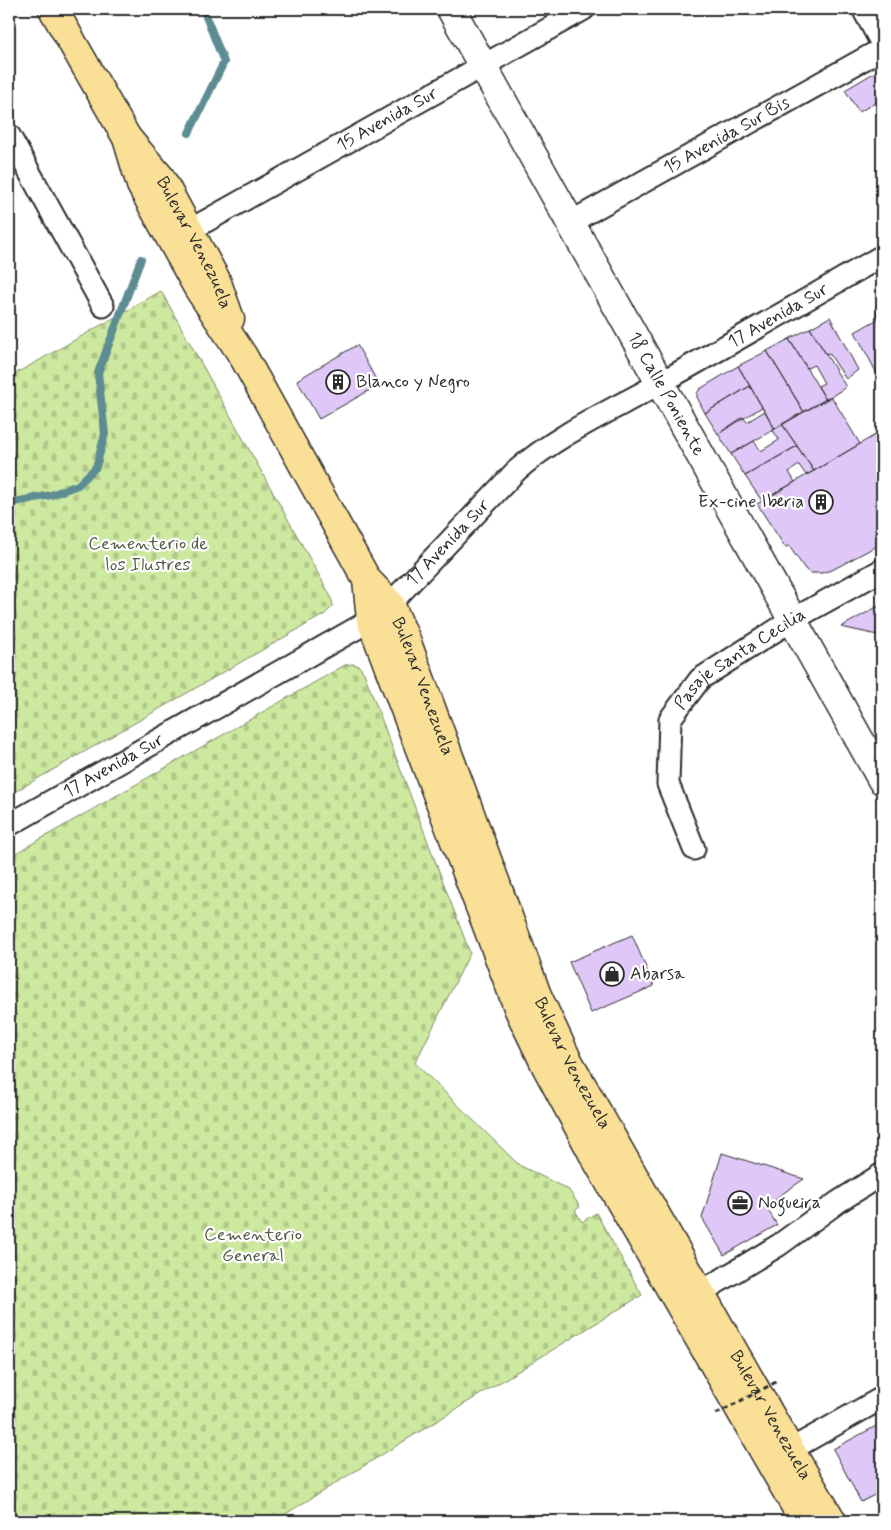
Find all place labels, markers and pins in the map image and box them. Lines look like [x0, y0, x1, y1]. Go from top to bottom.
building icon: Blanco y Negro [325, 369, 351, 395]
place label: Blanco y Negro [356, 370, 470, 394]
building icon: Ex-cine Iberia [808, 489, 834, 515]
place label: Ex-cine Iberia [698, 490, 804, 514]
shop icon: Abarsa [599, 961, 625, 987]
place label: Abarsa [630, 962, 685, 986]
office icon: Nogueira [727, 1190, 753, 1216]
place label: Nogueira [758, 1191, 821, 1217]

